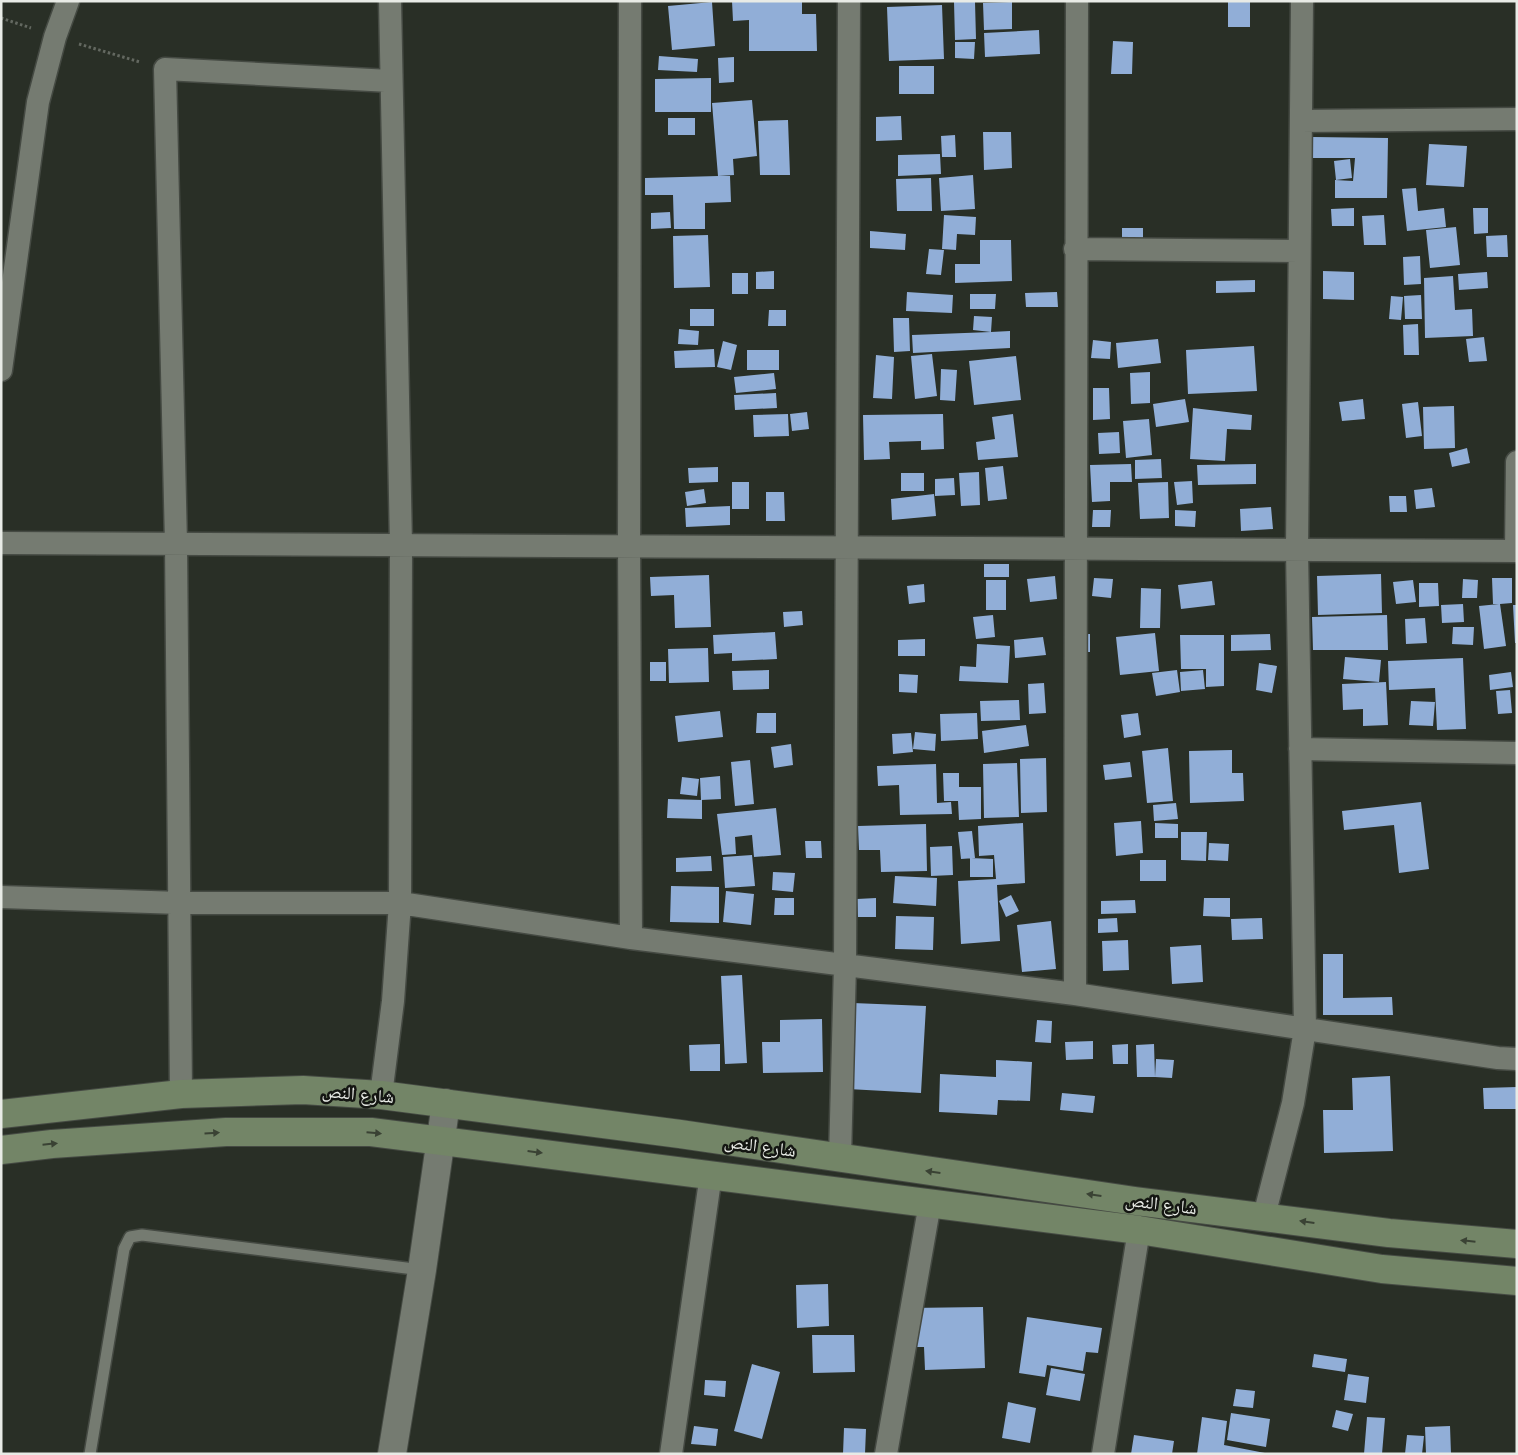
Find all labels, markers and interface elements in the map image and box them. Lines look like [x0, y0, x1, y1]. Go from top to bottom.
street label: شارع النص [321, 1079, 395, 1108]
one-way arrow [204, 1128, 220, 1136]
one-way arrow [366, 1129, 382, 1137]
street label: شارع النص [723, 1129, 797, 1162]
one-way arrow [42, 1140, 58, 1148]
one-way arrow [528, 1148, 544, 1156]
one-way arrow [924, 1167, 940, 1175]
street label: شارع النص [1124, 1188, 1198, 1219]
one-way arrow [1085, 1190, 1101, 1198]
one-way arrow [1298, 1218, 1314, 1226]
one-way arrow [1460, 1237, 1476, 1245]

